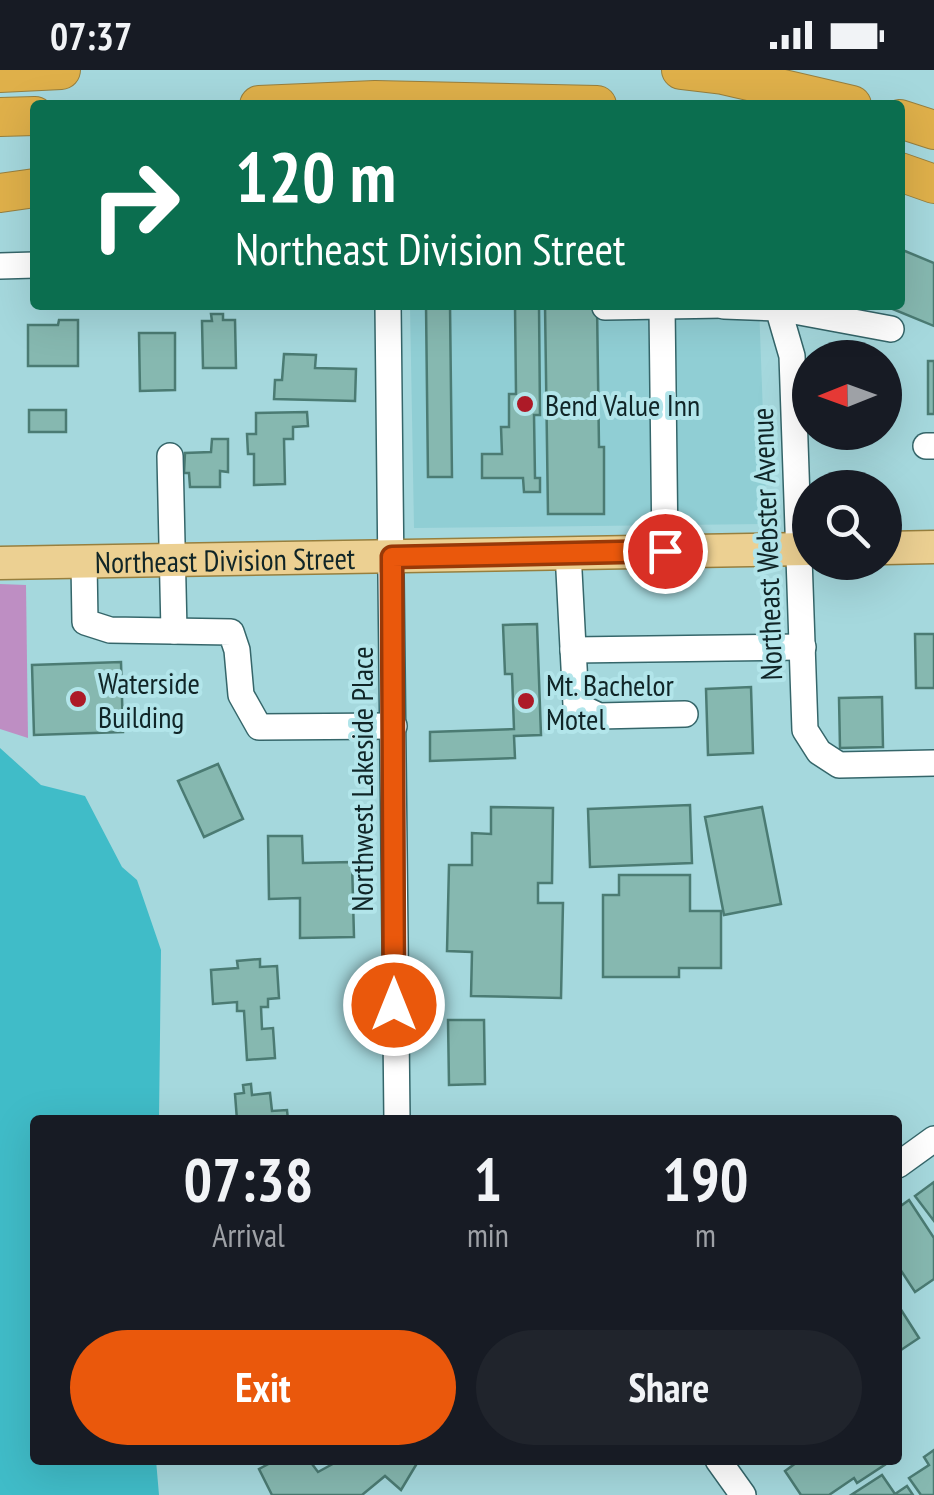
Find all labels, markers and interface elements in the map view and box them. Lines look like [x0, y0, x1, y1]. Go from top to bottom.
text: 07:37 [50, 11, 132, 60]
text: 120 m [235, 131, 396, 221]
icon: right [70, 140, 200, 270]
text: Northeast Division Street [235, 219, 625, 277]
north arrow [792, 340, 902, 450]
map controls [792, 340, 902, 580]
place label: Bend Value Inn [545, 385, 700, 424]
marker: Bend Value Inn [514, 393, 536, 415]
street label: Northeast Webster Avenue [742, 407, 790, 681]
button: search [792, 470, 902, 580]
pin [623, 509, 708, 594]
icon: arrive [638, 524, 693, 579]
street label: Northeast Division Street [94, 537, 356, 581]
street label: Northwest Lakeside Place [342, 646, 381, 912]
place label: Waterside Building [98, 663, 200, 736]
place label: Mt. Bachelor Motel [546, 665, 674, 738]
marker: Waterside Building [67, 688, 89, 710]
marker: Mt. Bachelor Motel [515, 690, 537, 712]
position arrow [342, 953, 446, 1057]
text: 07:38 [184, 1140, 313, 1218]
text: 1 [474, 1140, 502, 1218]
text: 190 [662, 1140, 748, 1218]
text: Arrival [212, 1214, 285, 1256]
text: min [467, 1214, 509, 1256]
text: m [695, 1214, 716, 1256]
button: Exit [70, 1330, 456, 1445]
button: Share [476, 1330, 862, 1445]

